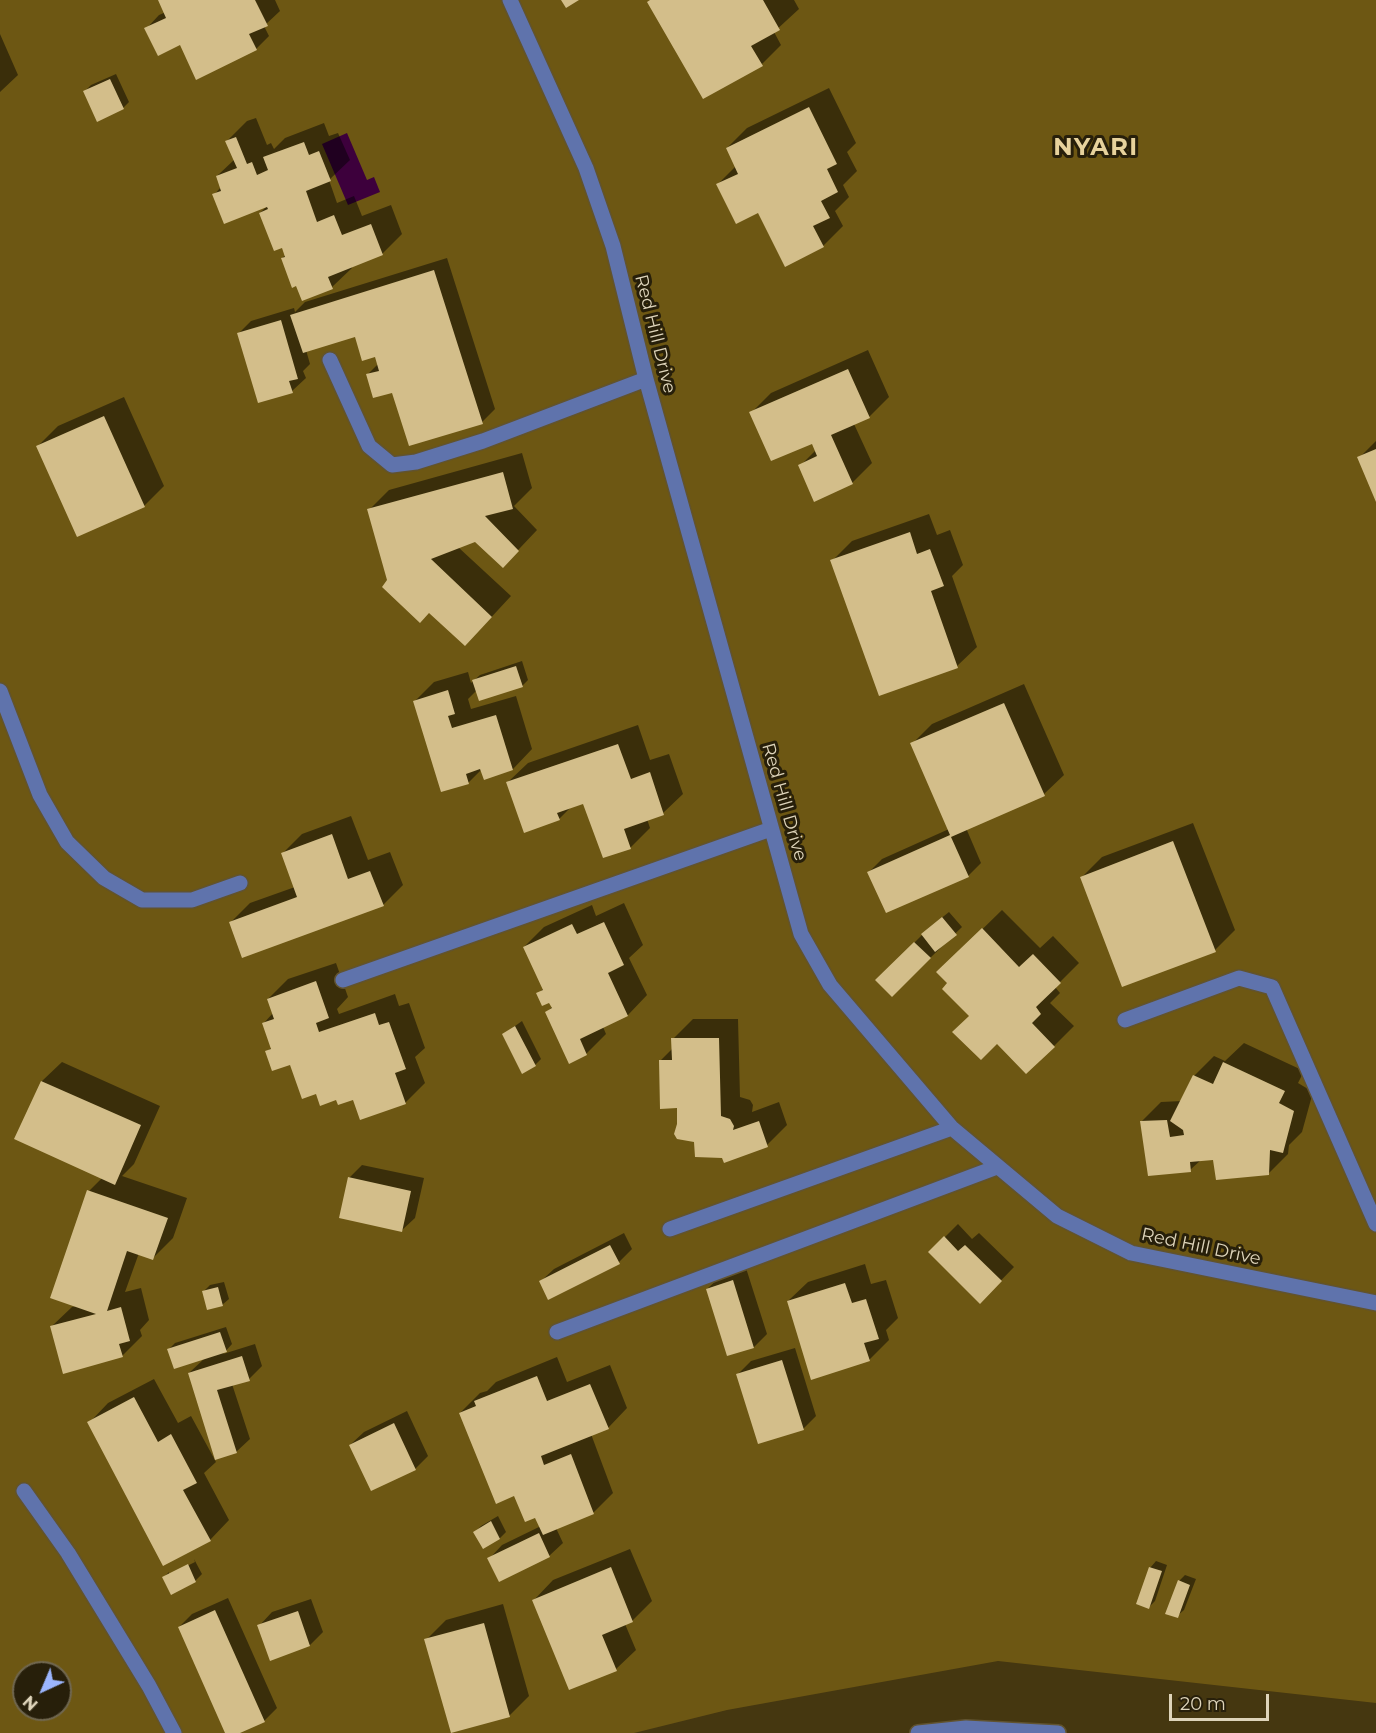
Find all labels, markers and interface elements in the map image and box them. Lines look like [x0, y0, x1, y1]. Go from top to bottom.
district label: NYARI [1053, 134, 1139, 162]
street label: Red Hill Drive [630, 272, 680, 396]
street label: Red Hill Drive [757, 740, 811, 864]
street label: Red Hill Drive [1139, 1224, 1263, 1270]
north arrow [12, 1661, 72, 1721]
scale bar [1172, 1682, 1272, 1720]
text: N [19, 1692, 42, 1714]
text: 20 m [1180, 1693, 1226, 1715]

